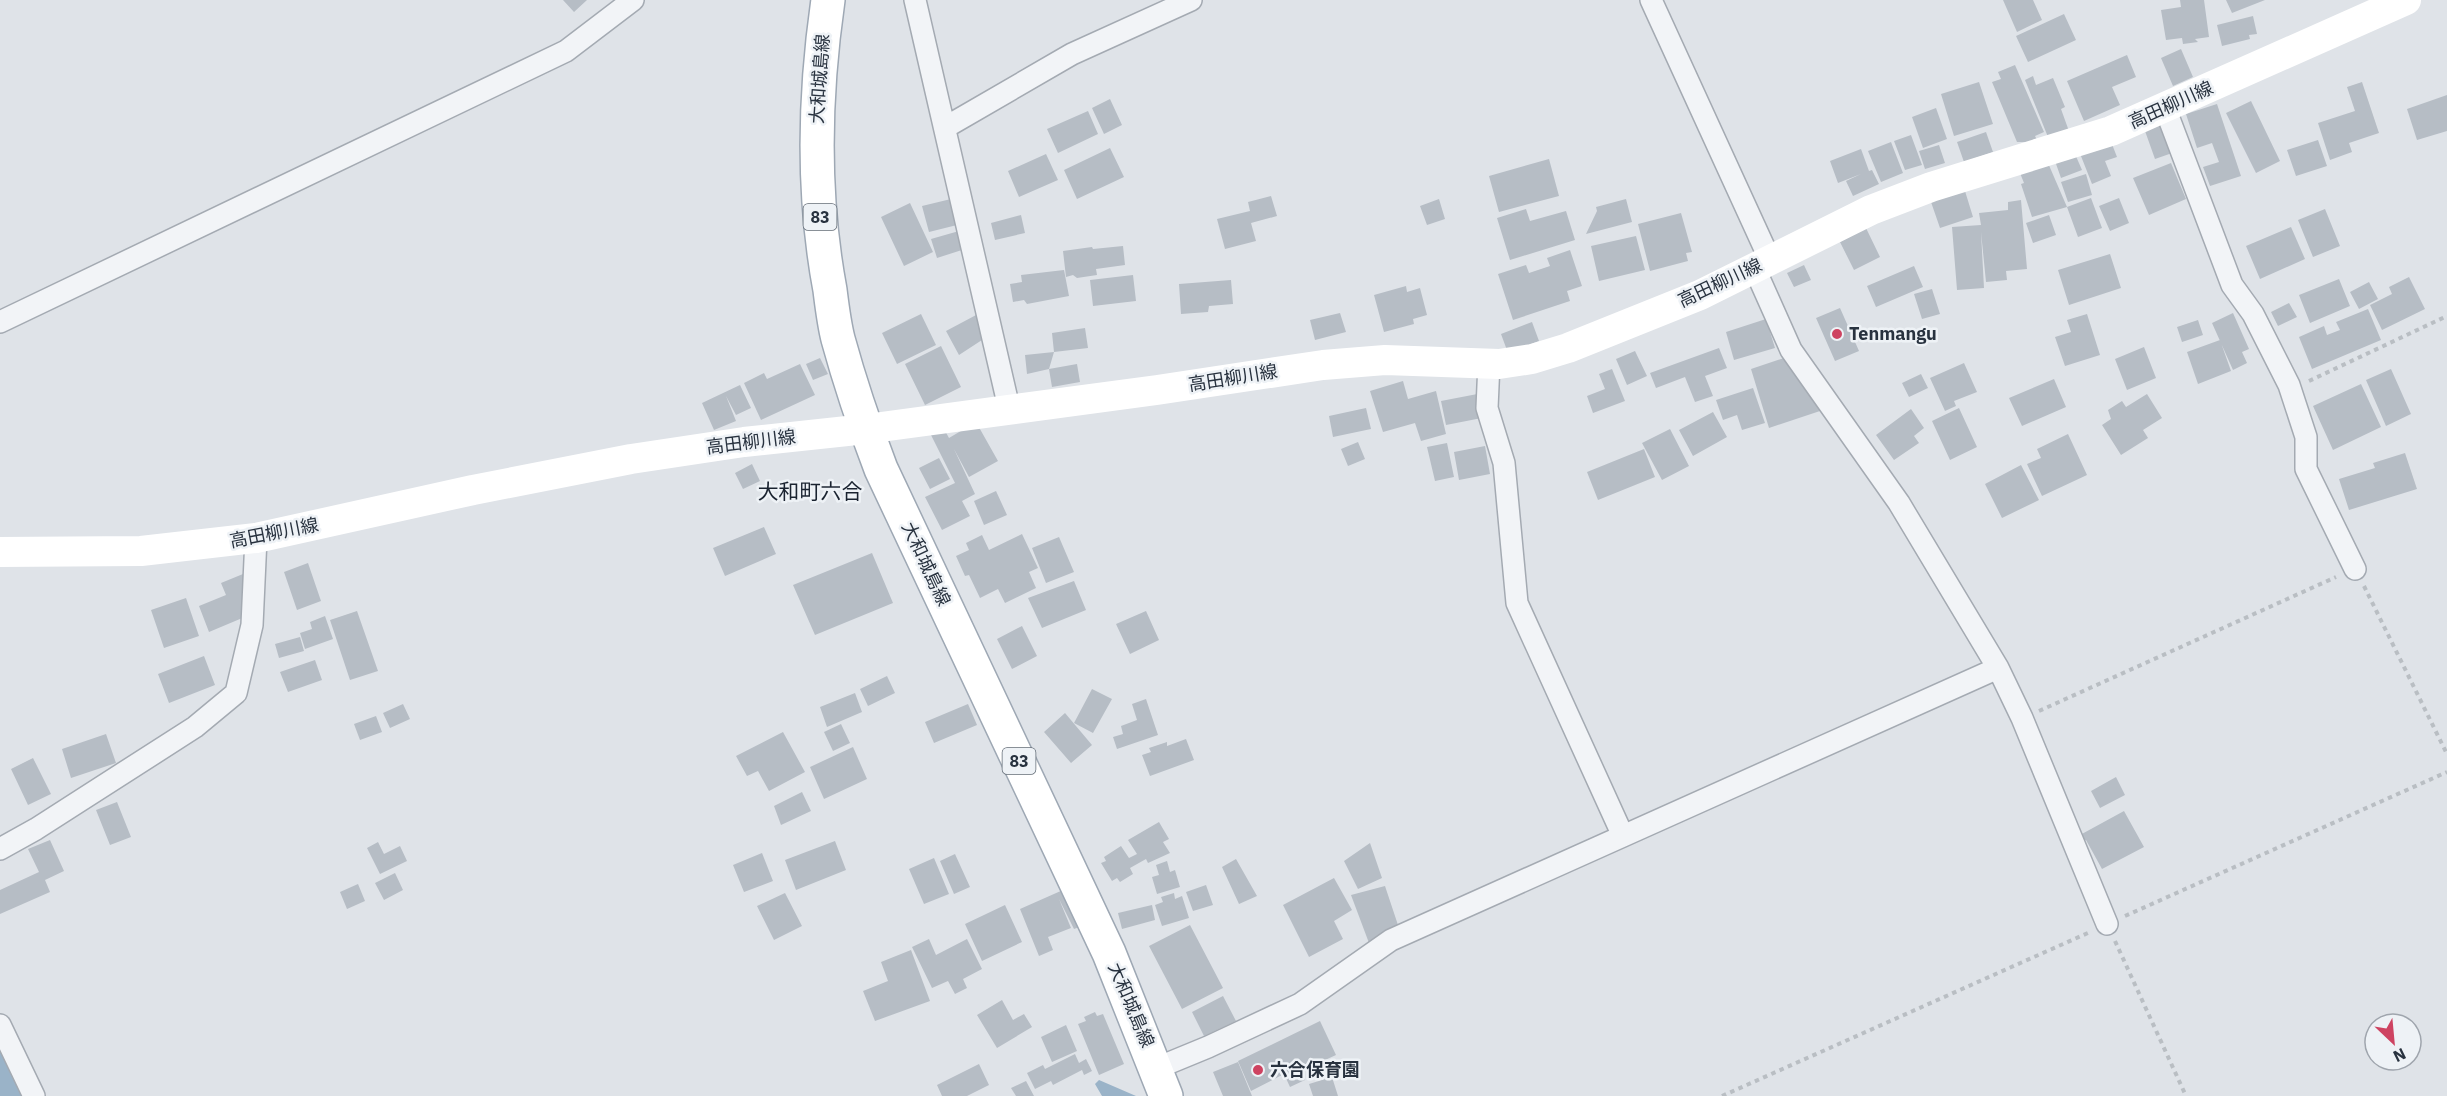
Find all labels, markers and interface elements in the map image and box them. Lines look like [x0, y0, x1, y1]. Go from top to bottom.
street label: 大和城島線 [805, 33, 834, 125]
street label: 高田柳川線 [2125, 76, 2217, 133]
road number: 83 [804, 204, 836, 230]
street label: 高田柳川線 [1674, 253, 1765, 312]
place label: Tenmangu [1849, 322, 1937, 345]
marker: Tenmangu [1830, 327, 1844, 341]
street label: 高田柳川線 [1187, 359, 1279, 396]
street label: 高田柳川線 [705, 425, 797, 458]
district label: 大和町六合 [758, 477, 863, 505]
street label: 高田柳川線 [228, 513, 320, 552]
street label: 大和城島線 [897, 518, 956, 609]
road number: 83 [1002, 748, 1036, 774]
street label: 大和城島線 [1103, 959, 1160, 1051]
north arrow [2363, 1012, 2423, 1072]
text: N [2390, 1044, 2409, 1067]
place label: 六合保育園 [1270, 1058, 1360, 1081]
marker: 六合保育園 [1251, 1063, 1265, 1077]

